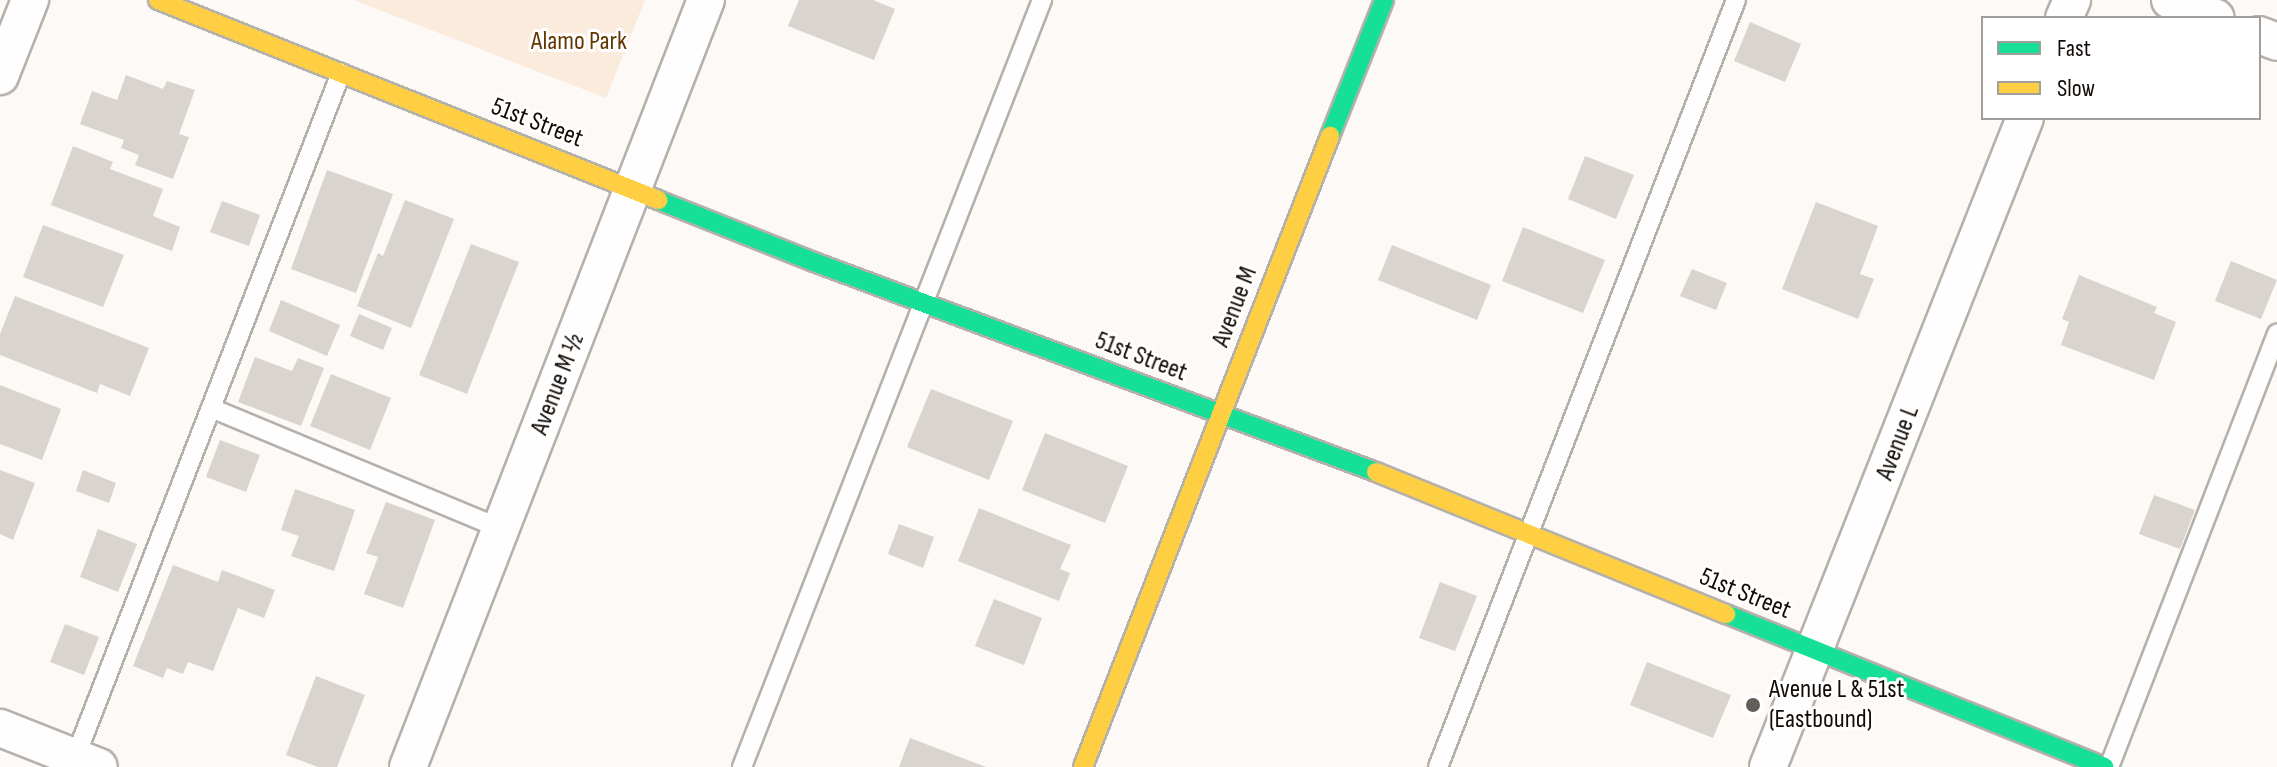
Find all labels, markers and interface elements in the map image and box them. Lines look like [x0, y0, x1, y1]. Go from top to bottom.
legend [1981, 16, 2261, 120]
park label: Alamo Park [531, 26, 627, 58]
text: Fast [2057, 34, 2091, 63]
text: Slow [2057, 74, 2095, 103]
street label: 51st Street [487, 91, 587, 155]
street label: Avenue M [1206, 263, 1264, 351]
street label: 51st Street [1091, 325, 1191, 389]
street label: Avenue M ½ [524, 329, 592, 439]
street label: Avenue L [1870, 401, 1926, 485]
street label: 51st Street [1695, 562, 1795, 626]
place label: Avenue L & 51st (Eastbound) [1769, 674, 1905, 736]
marker: Avenue L & 51st (Eastbound) [1744, 696, 1762, 714]

